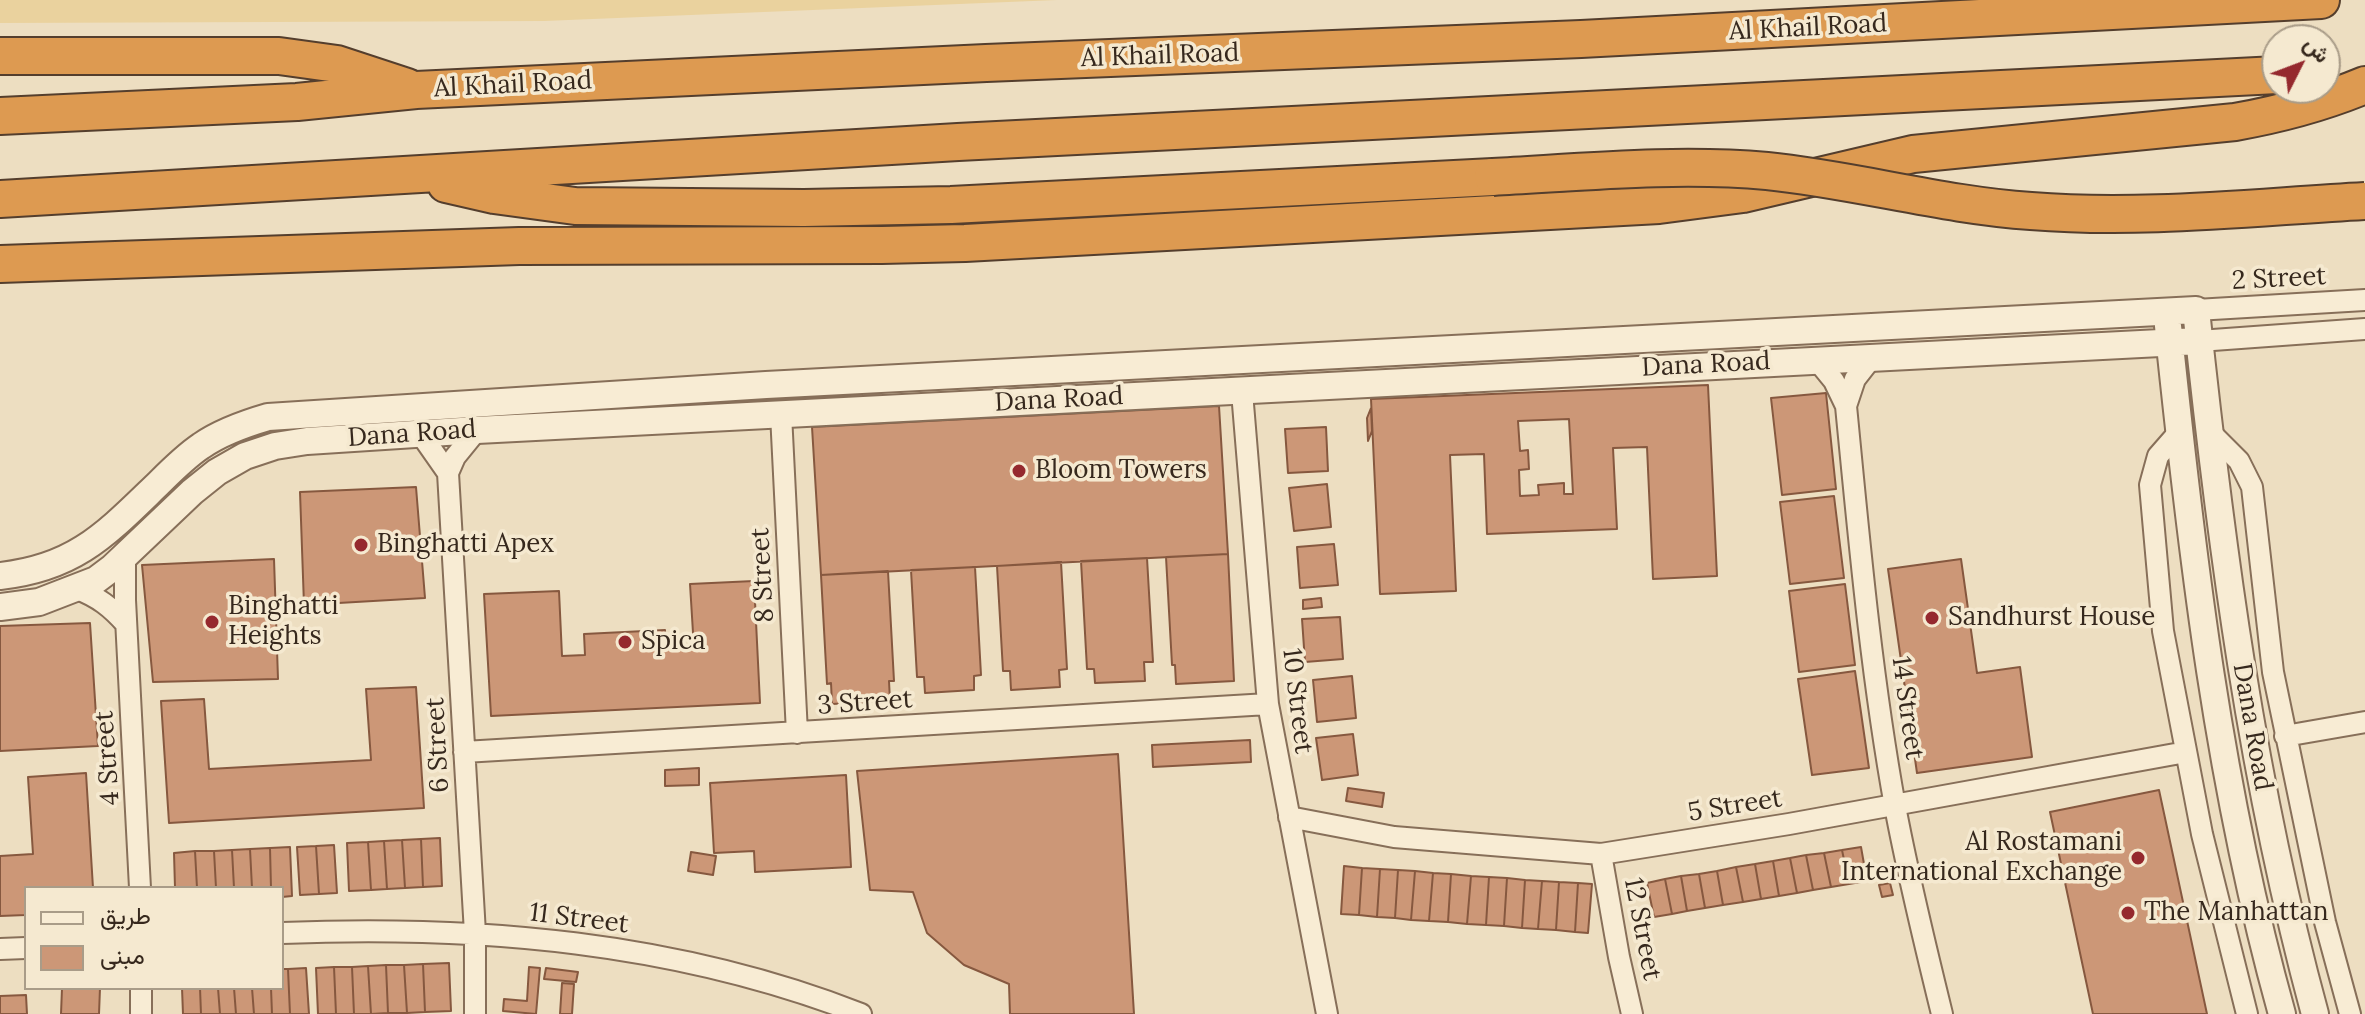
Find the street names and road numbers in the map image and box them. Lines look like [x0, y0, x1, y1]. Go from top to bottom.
street label: Al Khail Road [1728, 8, 1888, 48]
street label: Al Khail Road [1080, 38, 1240, 74]
street label: Al Khail Road [433, 65, 593, 105]
street label: 2 Street [2231, 261, 2327, 297]
street label: Dana Road [1641, 346, 1771, 384]
street label: Dana Road [994, 381, 1124, 419]
street label: Dana Road [347, 414, 477, 454]
street label: 8 Street [745, 527, 781, 623]
street label: 10 Street [1275, 646, 1319, 756]
street label: 14 Street [1884, 654, 1930, 762]
street label: Dana Road [2225, 661, 2279, 793]
street label: 3 Street [817, 684, 913, 722]
street label: 6 Street [420, 696, 456, 794]
street label: 4 Street [89, 710, 127, 806]
street label: 5 Street [1686, 783, 1784, 829]
street label: 12 Street [1617, 875, 1667, 983]
street label: 11 Street [528, 897, 630, 941]

